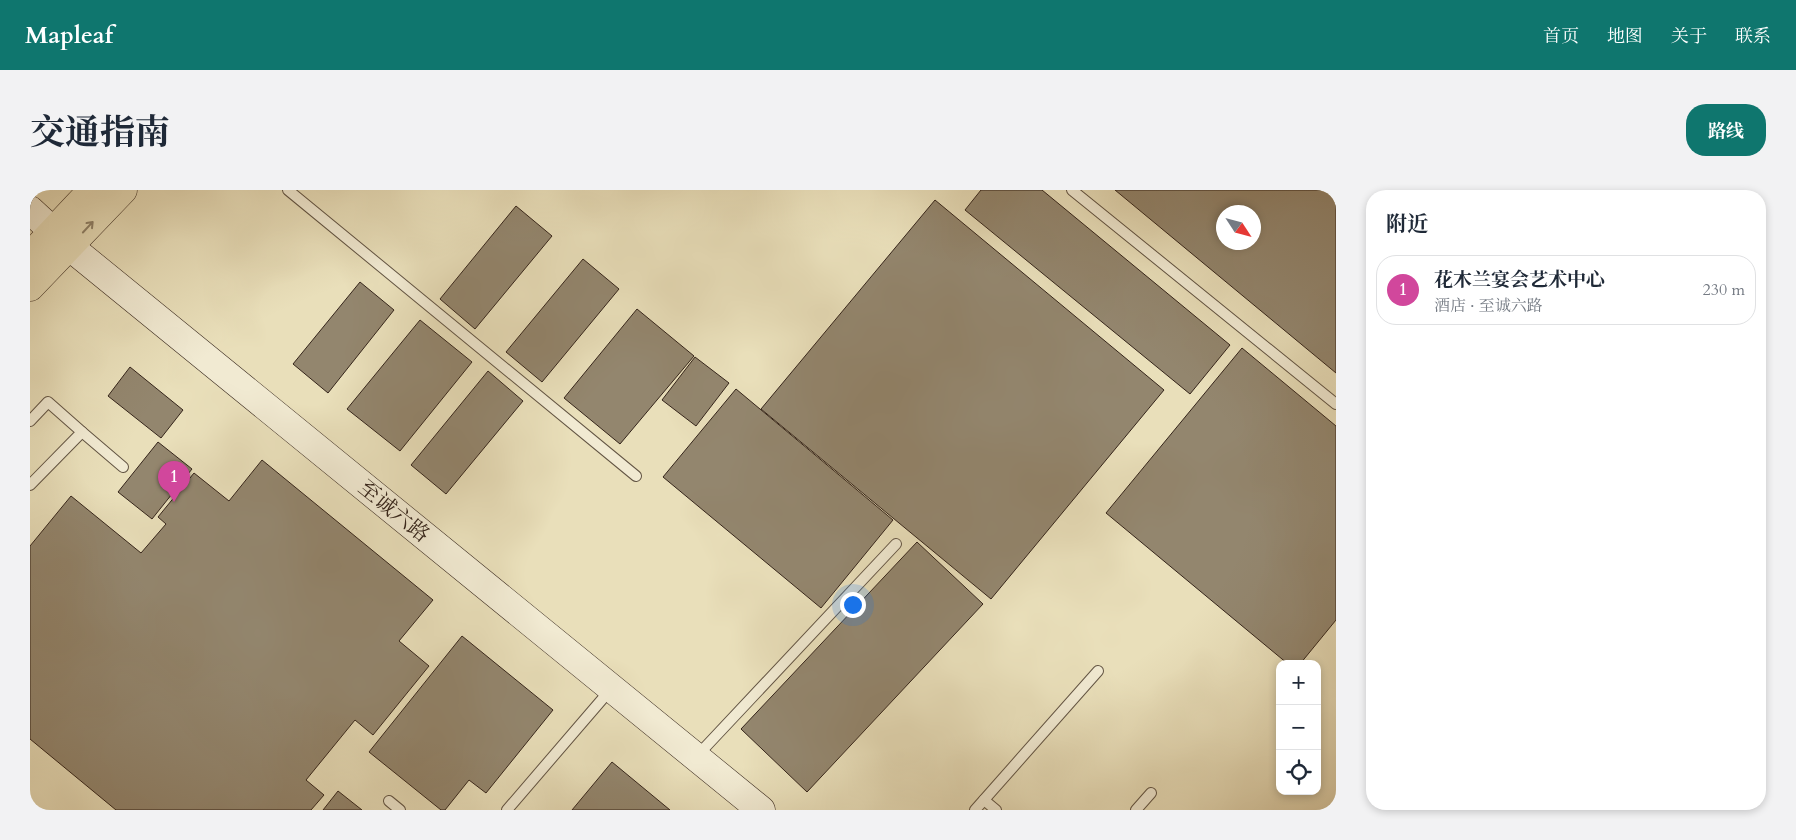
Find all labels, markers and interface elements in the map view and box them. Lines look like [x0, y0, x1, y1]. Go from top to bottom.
text: Mapleaf [25, 19, 113, 52]
text: 首页 [1543, 24, 1579, 49]
text: 地图 [1607, 24, 1643, 49]
text: 关于 [1671, 24, 1707, 49]
text: 联系 [1735, 24, 1771, 49]
button: 路线 [1686, 104, 1766, 156]
text: 交通指南 [30, 109, 170, 157]
north arrow [1216, 205, 1261, 250]
text: 附近 [1386, 210, 1428, 239]
one-way arrow [82, 220, 94, 233]
text: 花木兰宴会艺术中心 [1434, 267, 1605, 293]
text: 1 [1399, 279, 1407, 301]
text: 230 m [1703, 279, 1745, 301]
text: 酒店 · 至诚六路 [1434, 295, 1543, 317]
pin: 1 [158, 461, 190, 502]
street label: 至诚六路 [352, 474, 435, 549]
your location [840, 592, 866, 618]
map controls [1276, 660, 1321, 795]
button: + [1276, 660, 1321, 705]
button: − [1276, 705, 1321, 750]
button: locate [1276, 750, 1321, 795]

